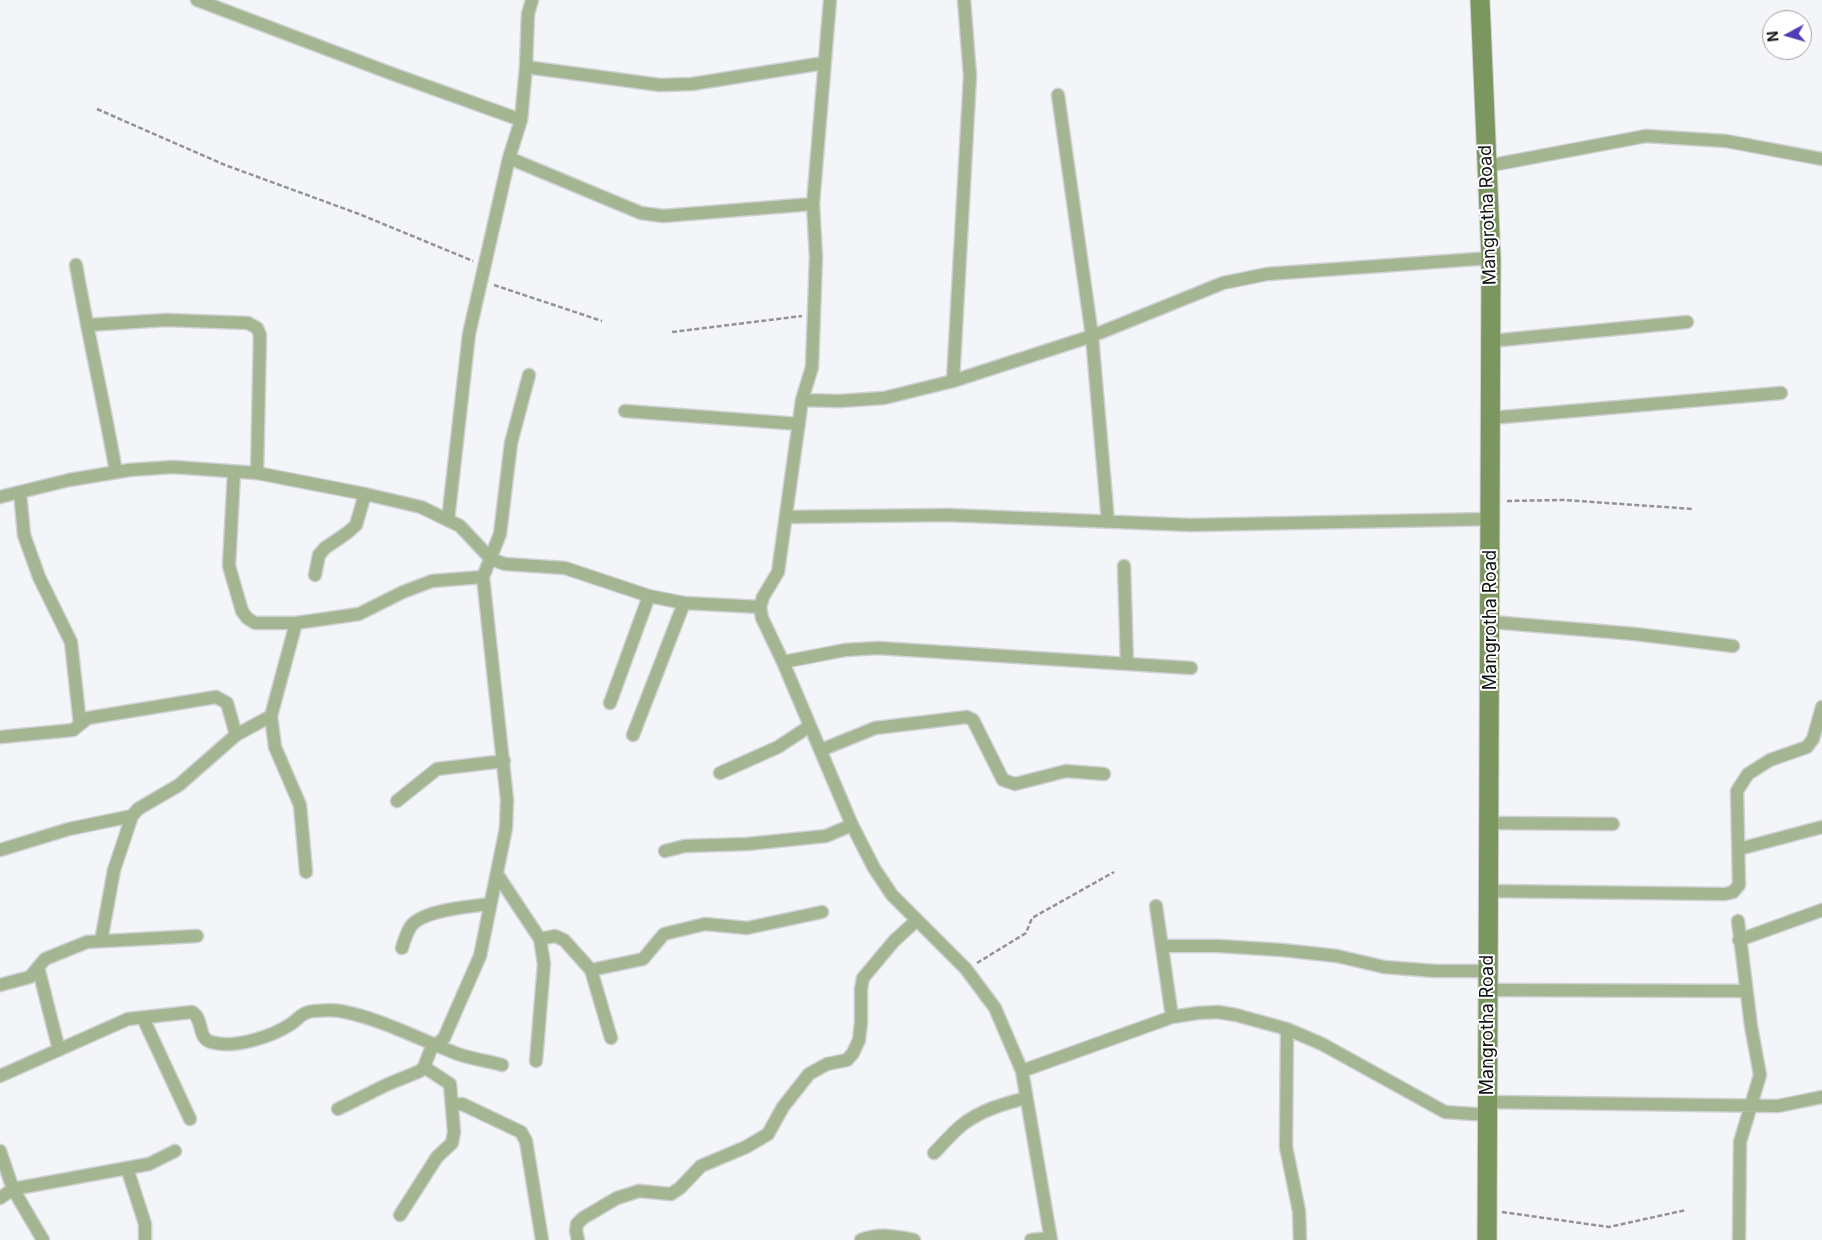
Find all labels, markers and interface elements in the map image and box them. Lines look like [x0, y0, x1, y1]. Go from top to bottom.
north arrow [1762, 10, 1812, 60]
text: N [1764, 30, 1782, 43]
street label: Mangrotha Road [1475, 144, 1501, 286]
street label: Mangrotha Road [1480, 550, 1502, 690]
street label: Mangrotha Road [1477, 955, 1499, 1095]

